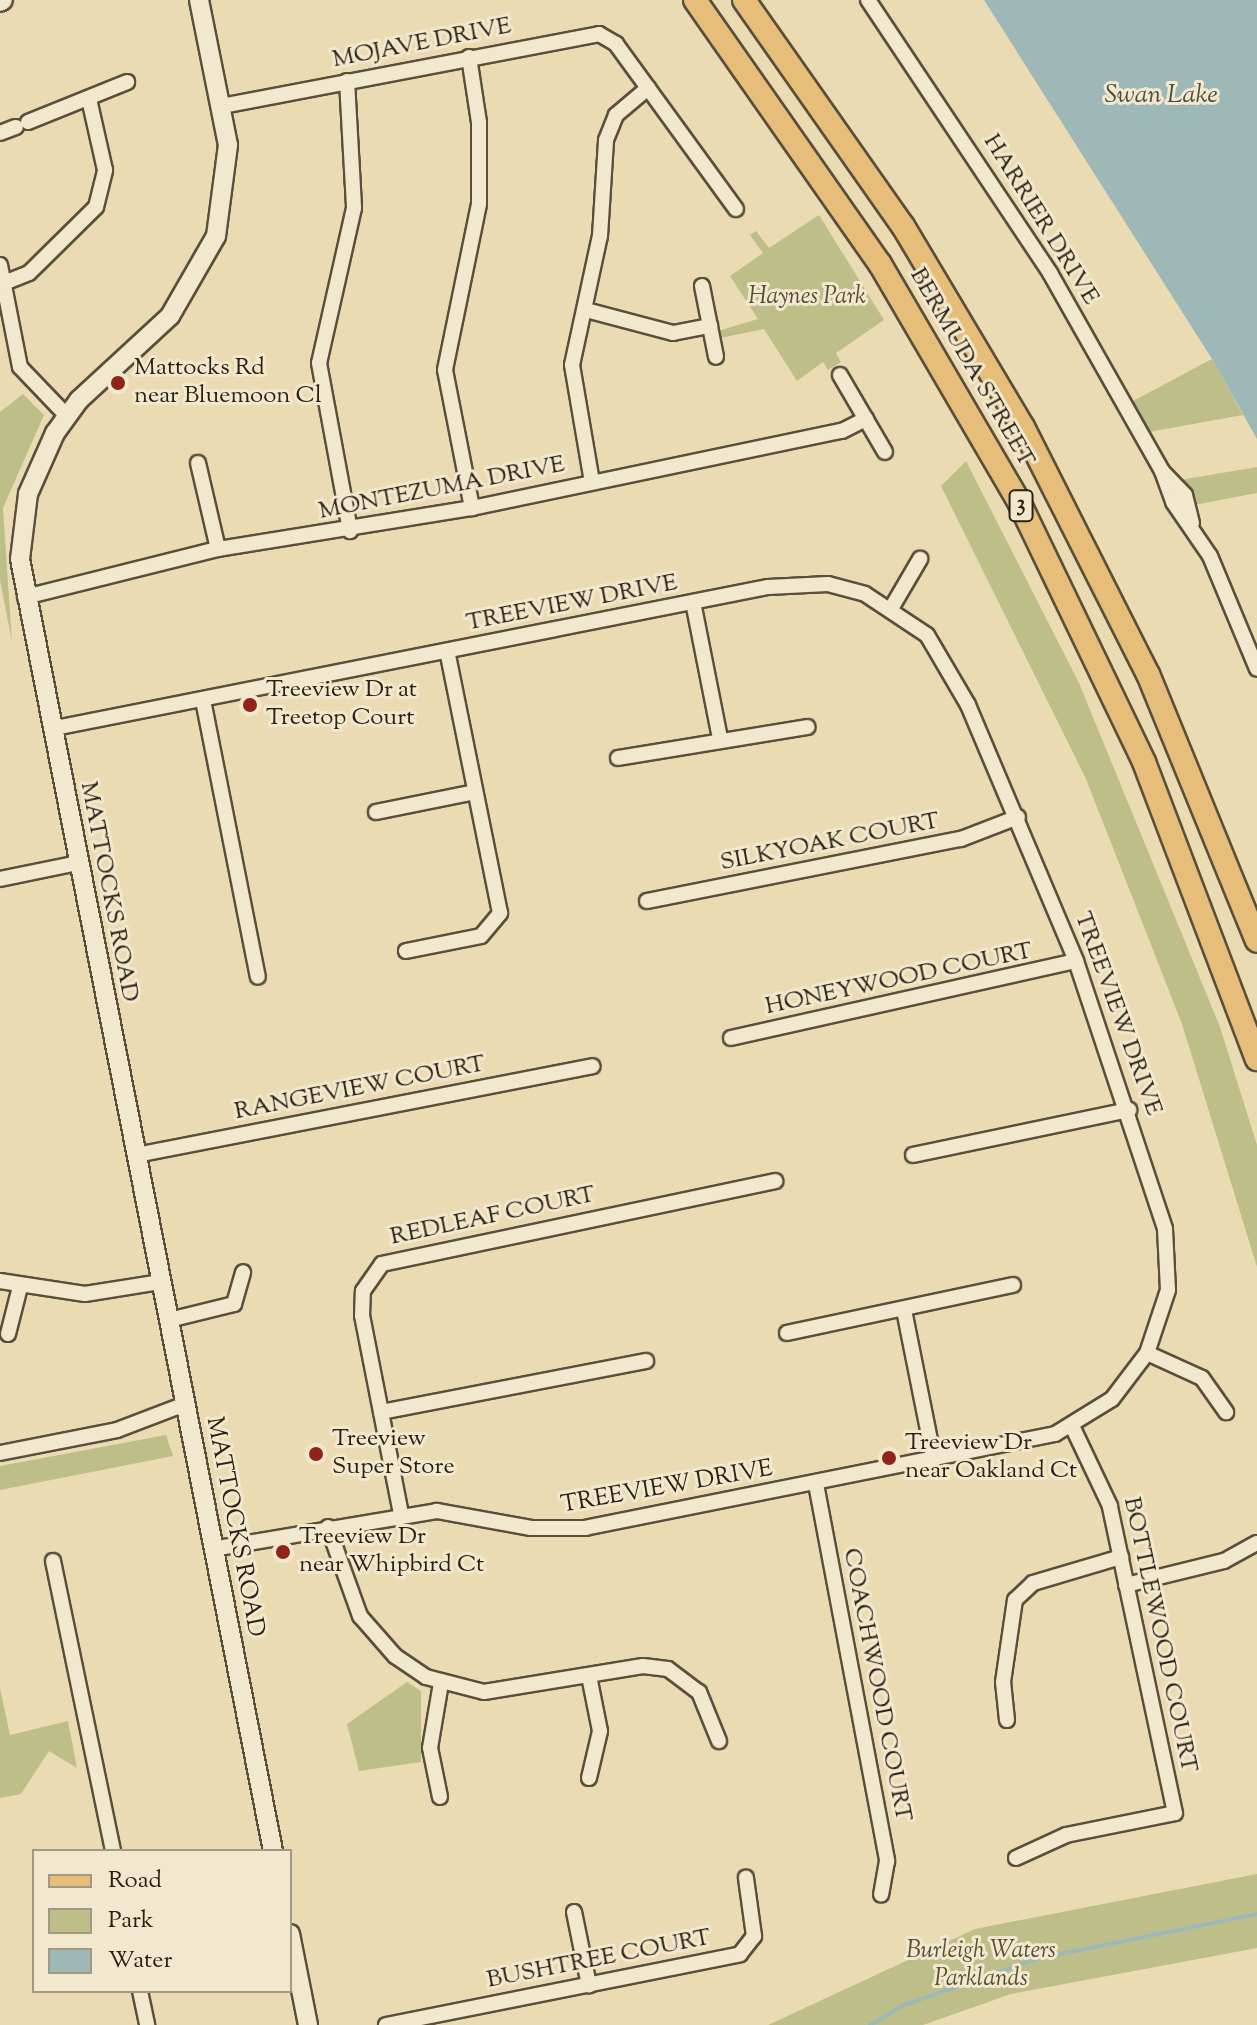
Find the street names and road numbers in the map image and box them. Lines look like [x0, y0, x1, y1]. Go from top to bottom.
street label: MOJAVE DRIVE [330, 13, 514, 75]
street label: HARRIER DRIVE [976, 129, 1104, 311]
street label: BERMUDA STREET [902, 263, 1040, 473]
street label: MONTEZUMA DRIVE [317, 451, 567, 527]
road number: 3 [1007, 488, 1035, 524]
street label: TREEVIEW DRIVE [464, 569, 680, 639]
street label: MATTOCKS ROAD [73, 779, 143, 1005]
street label: SILKYOAK COURT [718, 808, 942, 878]
street label: TREEVIEW DRIVE [1067, 908, 1167, 1120]
street label: HONEYWOOD COURT [763, 938, 1035, 1022]
street label: RANGEVIEW COURT [232, 1051, 488, 1127]
street label: REDLEAF COURT [388, 1181, 598, 1253]
street label: MATTOCKS ROAD [199, 1414, 269, 1640]
street label: TREEVIEW DRIVE [559, 1455, 775, 1521]
street label: BOTTLEWOOD COURT [1116, 1495, 1202, 1775]
street label: COACHWOOD COURT [835, 1546, 917, 1824]
street label: BUSHTREE COURT [485, 1924, 713, 1996]

